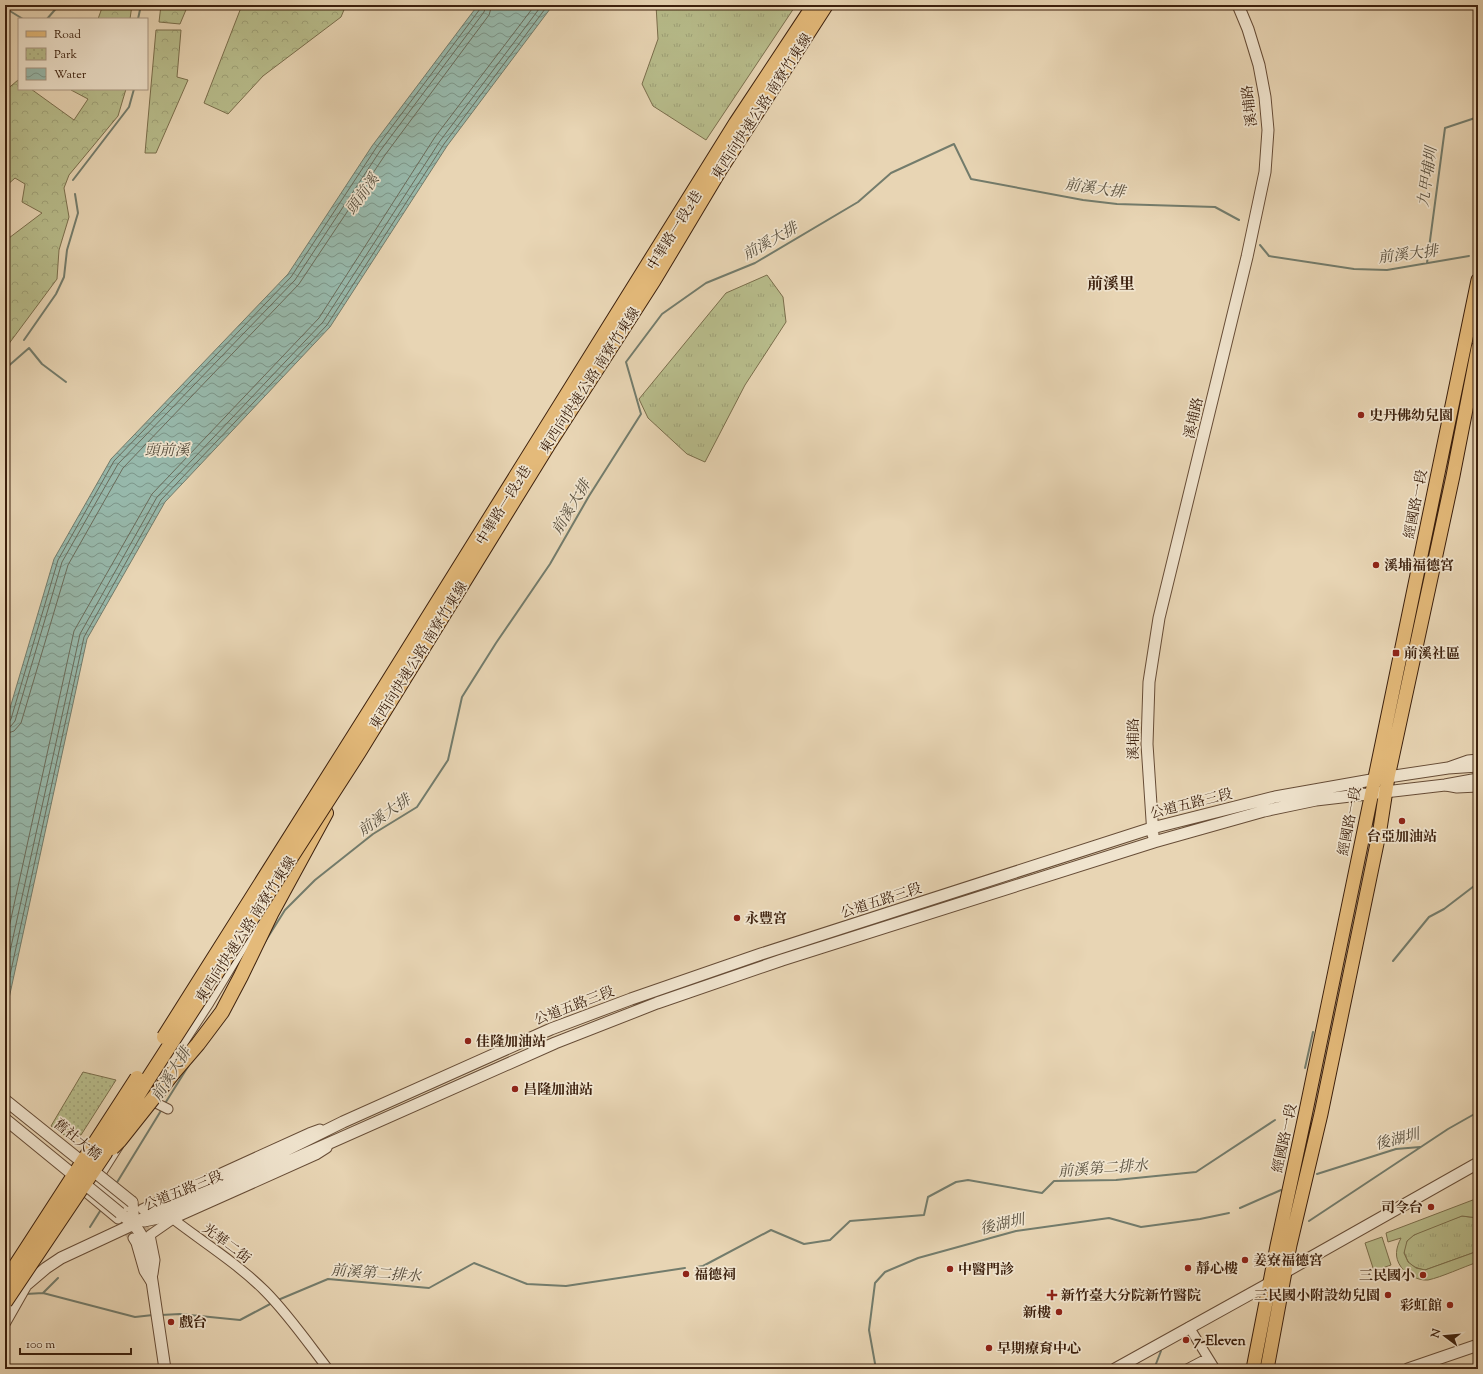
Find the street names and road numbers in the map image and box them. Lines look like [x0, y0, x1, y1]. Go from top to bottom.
street label: 東西向快速公路 南寮竹東線 [708, 30, 818, 184]
street label: 溪埔路 [1239, 84, 1263, 128]
street label: 中華路一段2巷 [643, 187, 708, 275]
street label: 東西向快速公路 南寮竹東線 [536, 304, 646, 458]
street label: 溪埔路 [1180, 396, 1209, 441]
street label: 中華路一段2巷 [472, 462, 537, 550]
street label: 經國路一段 [1400, 468, 1433, 541]
street label: 東西向快速公路 南寮竹東線 [366, 578, 473, 734]
street label: 溪埔路 [1125, 718, 1145, 760]
street label: 公道五路三段 [1148, 785, 1235, 825]
street label: 經國路一段 [1334, 785, 1367, 858]
street label: 東西向快速公路 南寮竹東線 [192, 853, 302, 1007]
street label: 公道五路三段 [839, 879, 925, 924]
street label: 公道五路三段 [532, 982, 618, 1031]
street label: 經國路一段 [1269, 1102, 1303, 1175]
street label: 舊社大橋 [49, 1115, 105, 1166]
street label: 公道五路三段 [141, 1167, 226, 1217]
street label: 光華二街 [197, 1220, 254, 1269]

